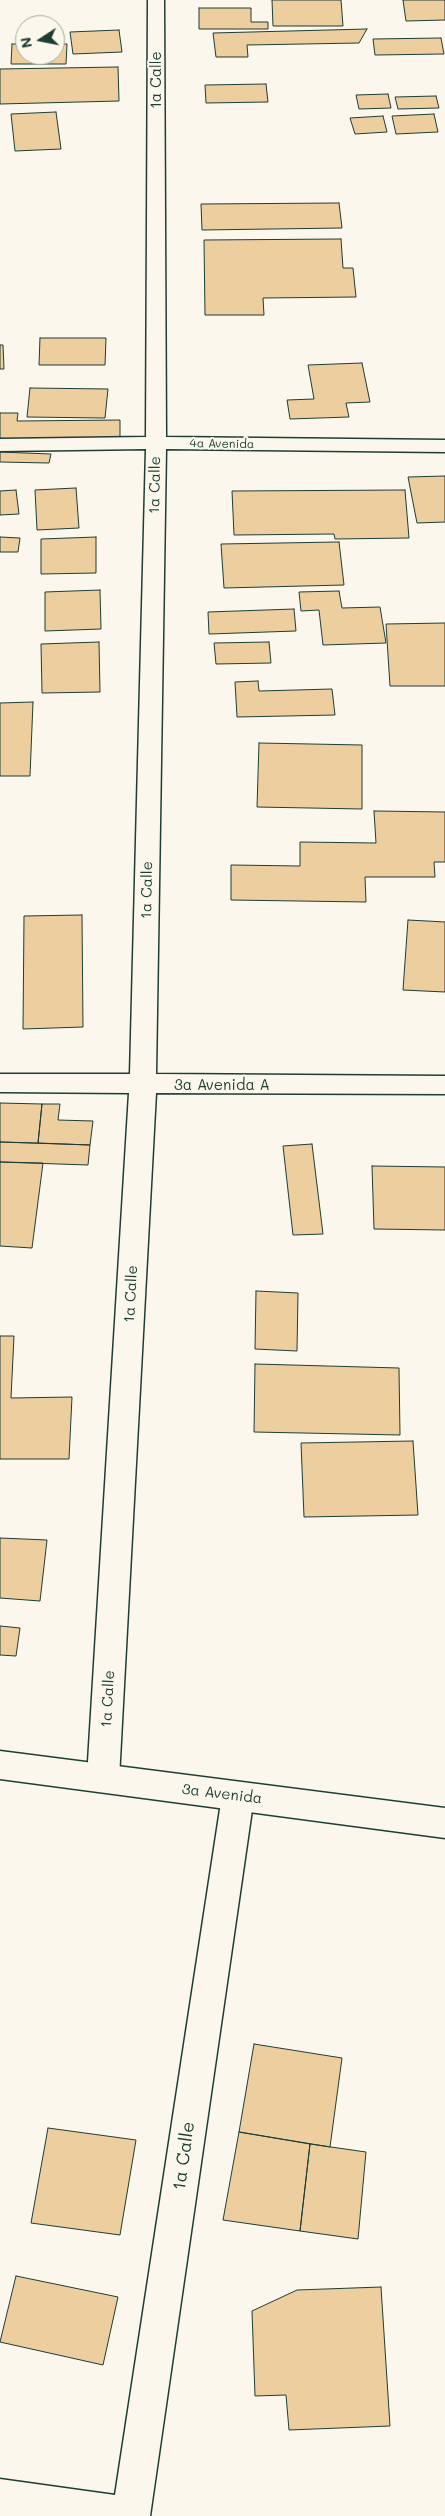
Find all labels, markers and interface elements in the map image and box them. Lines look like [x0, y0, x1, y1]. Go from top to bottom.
north arrow [15, 15, 65, 65]
text: N [15, 36, 36, 50]
street label: 1a Calle [147, 51, 165, 109]
street label: 4a Avenida [190, 436, 254, 452]
street label: 1a Calle [145, 456, 165, 514]
street label: 1a Calle [137, 861, 157, 919]
street label: 3a Avenida A [174, 1076, 270, 1094]
street label: 1a Calle [121, 1265, 141, 1323]
street label: 1a Calle [98, 1670, 118, 1728]
street label: 3a Avenida [181, 1780, 263, 1808]
street label: 1a Calle [168, 2120, 200, 2192]

